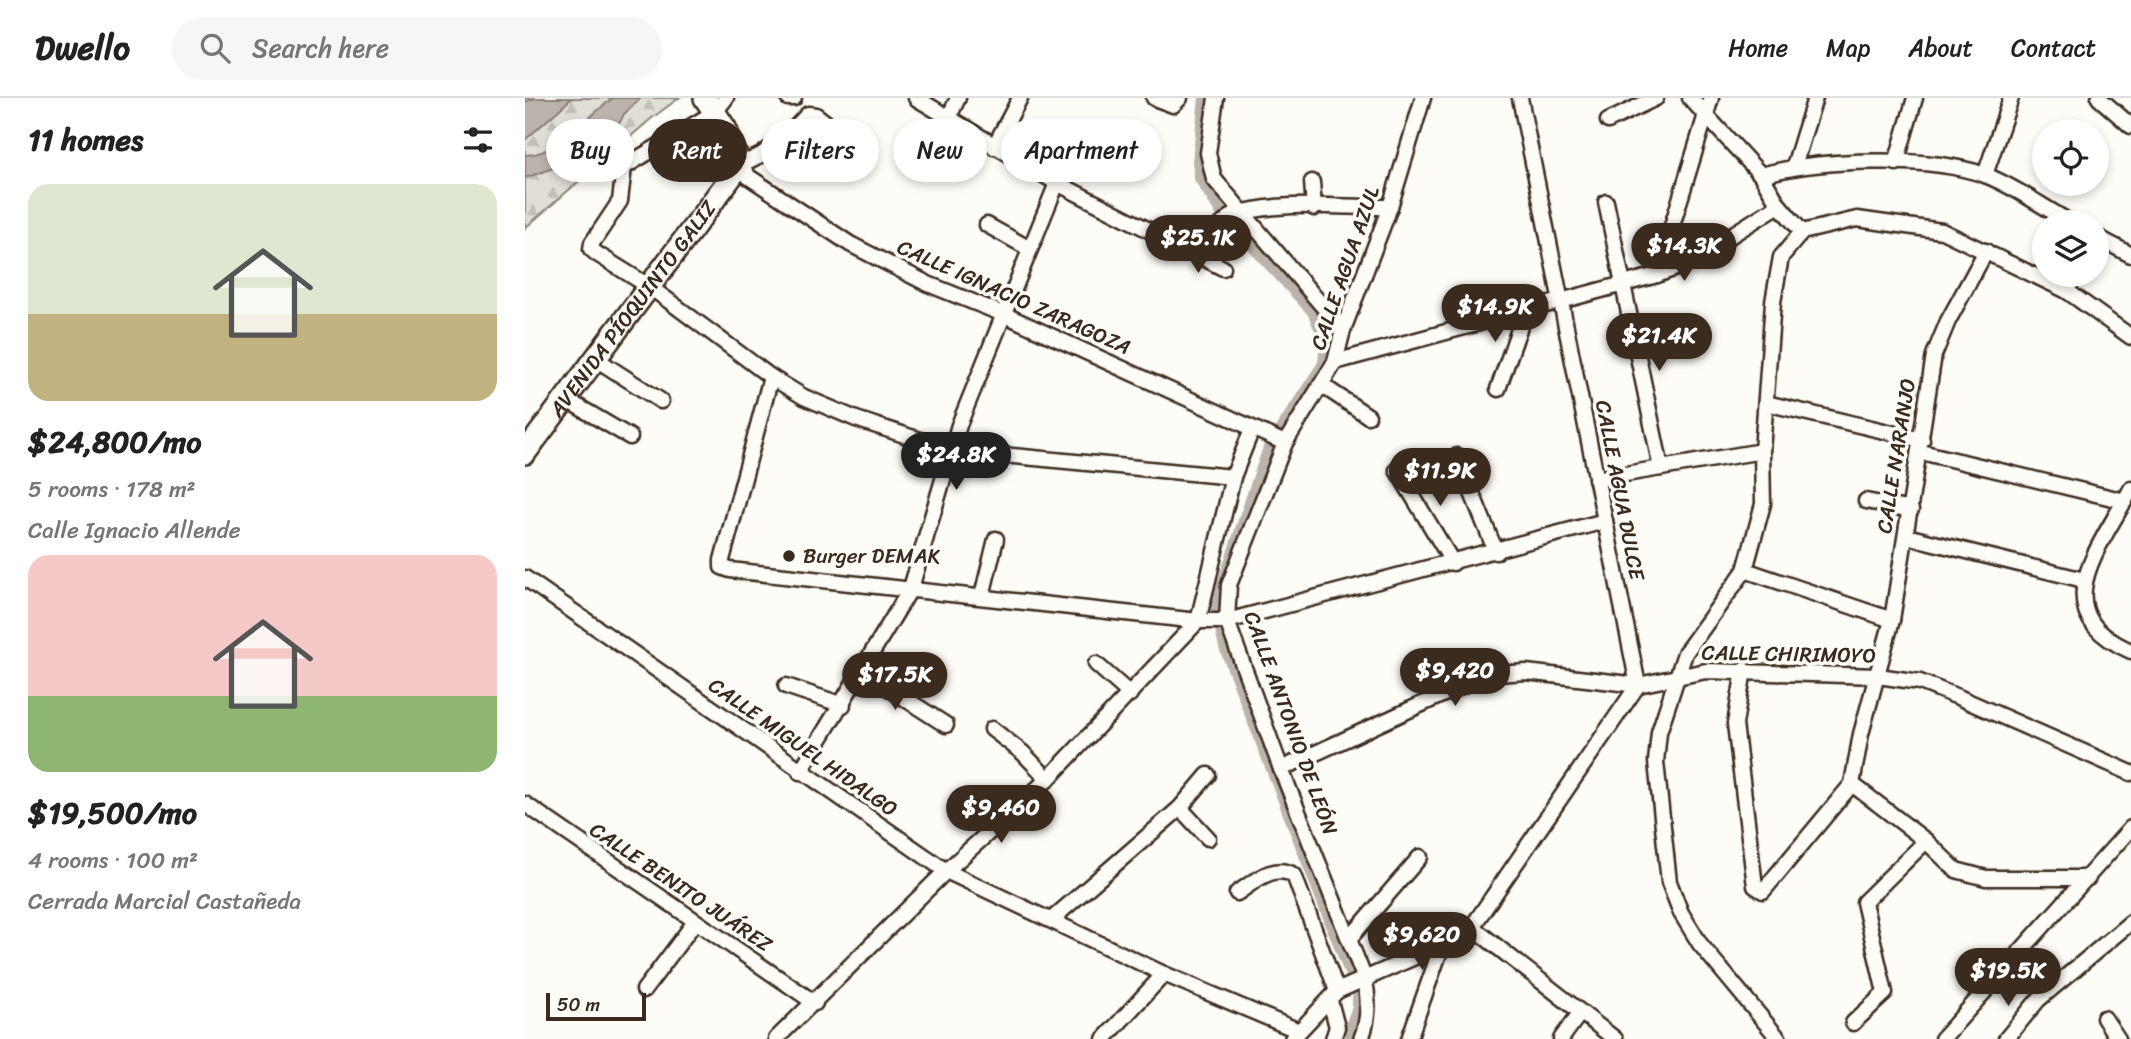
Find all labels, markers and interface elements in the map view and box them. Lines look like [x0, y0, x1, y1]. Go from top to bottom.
search box [172, 17, 662, 80]
text: Dwello [35, 19, 130, 77]
text: Search here [252, 25, 389, 71]
text: Home [1728, 27, 1788, 69]
text: Map [1826, 27, 1870, 69]
text: About [1908, 27, 1973, 69]
text: Contact [2011, 27, 2096, 69]
icon: search [196, 29, 234, 67]
text: 11 homes [28, 113, 143, 167]
chip: Buy [546, 119, 634, 182]
chip: Rent [648, 119, 747, 182]
chip: Filters [761, 119, 879, 182]
chip: New [893, 119, 987, 182]
chip: Apartment [1001, 119, 1162, 182]
map controls [2032, 119, 2109, 287]
button: locate [2032, 119, 2109, 196]
icon: filters [459, 121, 497, 159]
street label: CALLE AGUA AZUL [1299, 180, 1391, 355]
street label: AVENIDA PÍOQUINTO GALIZ [538, 191, 727, 427]
button: layers [2032, 210, 2109, 287]
pin: $25.1K [1141, 216, 1255, 275]
text: $25.1K [1161, 217, 1235, 258]
pin: $14.3K [1627, 223, 1741, 283]
text: $14.3K [1647, 225, 1721, 266]
street label: CALLE IGNACIO ZARAGOZA [891, 228, 1137, 366]
icon: home [200, 230, 326, 356]
pin: $14.9K [1438, 285, 1552, 344]
text: $14.9K [1458, 286, 1532, 327]
pin: $21.4K [1602, 314, 1716, 373]
text: $21.4K [1622, 315, 1696, 356]
street label: CALLE NARANJO [1865, 376, 1927, 536]
street label: CALLE AGUA DULCE [1584, 397, 1656, 584]
text: $24,800/mo [28, 415, 202, 469]
pin: $24.8K [899, 432, 1013, 492]
text: $24.8K [917, 434, 995, 475]
pin: $11.9K [1383, 448, 1497, 508]
text: $11.9K [1405, 450, 1475, 491]
text: 5 rooms · 178 m² [28, 469, 196, 510]
text: Calle Ignacio Allende [28, 510, 241, 551]
place label: Burger DEMAK [803, 537, 940, 575]
marker: Burger DEMAK [781, 548, 797, 564]
icon: home [200, 601, 326, 727]
street label: CALLE ANTONIO DE LEÓN [1233, 606, 1349, 841]
street label: CALLE CHIRIMOYO [1701, 633, 1877, 675]
pin: $9,420 [1398, 648, 1512, 708]
text: $9,420 [1416, 650, 1494, 691]
pin: $17.5K [838, 652, 952, 712]
text: $17.5K [858, 654, 932, 695]
street label: CALLE MIGUEL HIDALGO [700, 667, 906, 827]
text: $19,500/mo [28, 786, 197, 840]
pin: $9,460 [944, 786, 1058, 845]
text: $9,460 [962, 787, 1040, 828]
street label: CALLE BENITO JUÁREZ [582, 811, 780, 963]
text: 4 rooms · 100 m² [28, 840, 198, 881]
text: Cerrada Marcial Castañeda [28, 881, 301, 922]
pin: $9,620 [1365, 912, 1479, 972]
text: $9,620 [1384, 914, 1460, 955]
pin: $19.5K [1951, 948, 2065, 1008]
text: $19.5K [1971, 950, 2045, 991]
text: 50 m [557, 988, 600, 1021]
scale bar [546, 990, 646, 1022]

